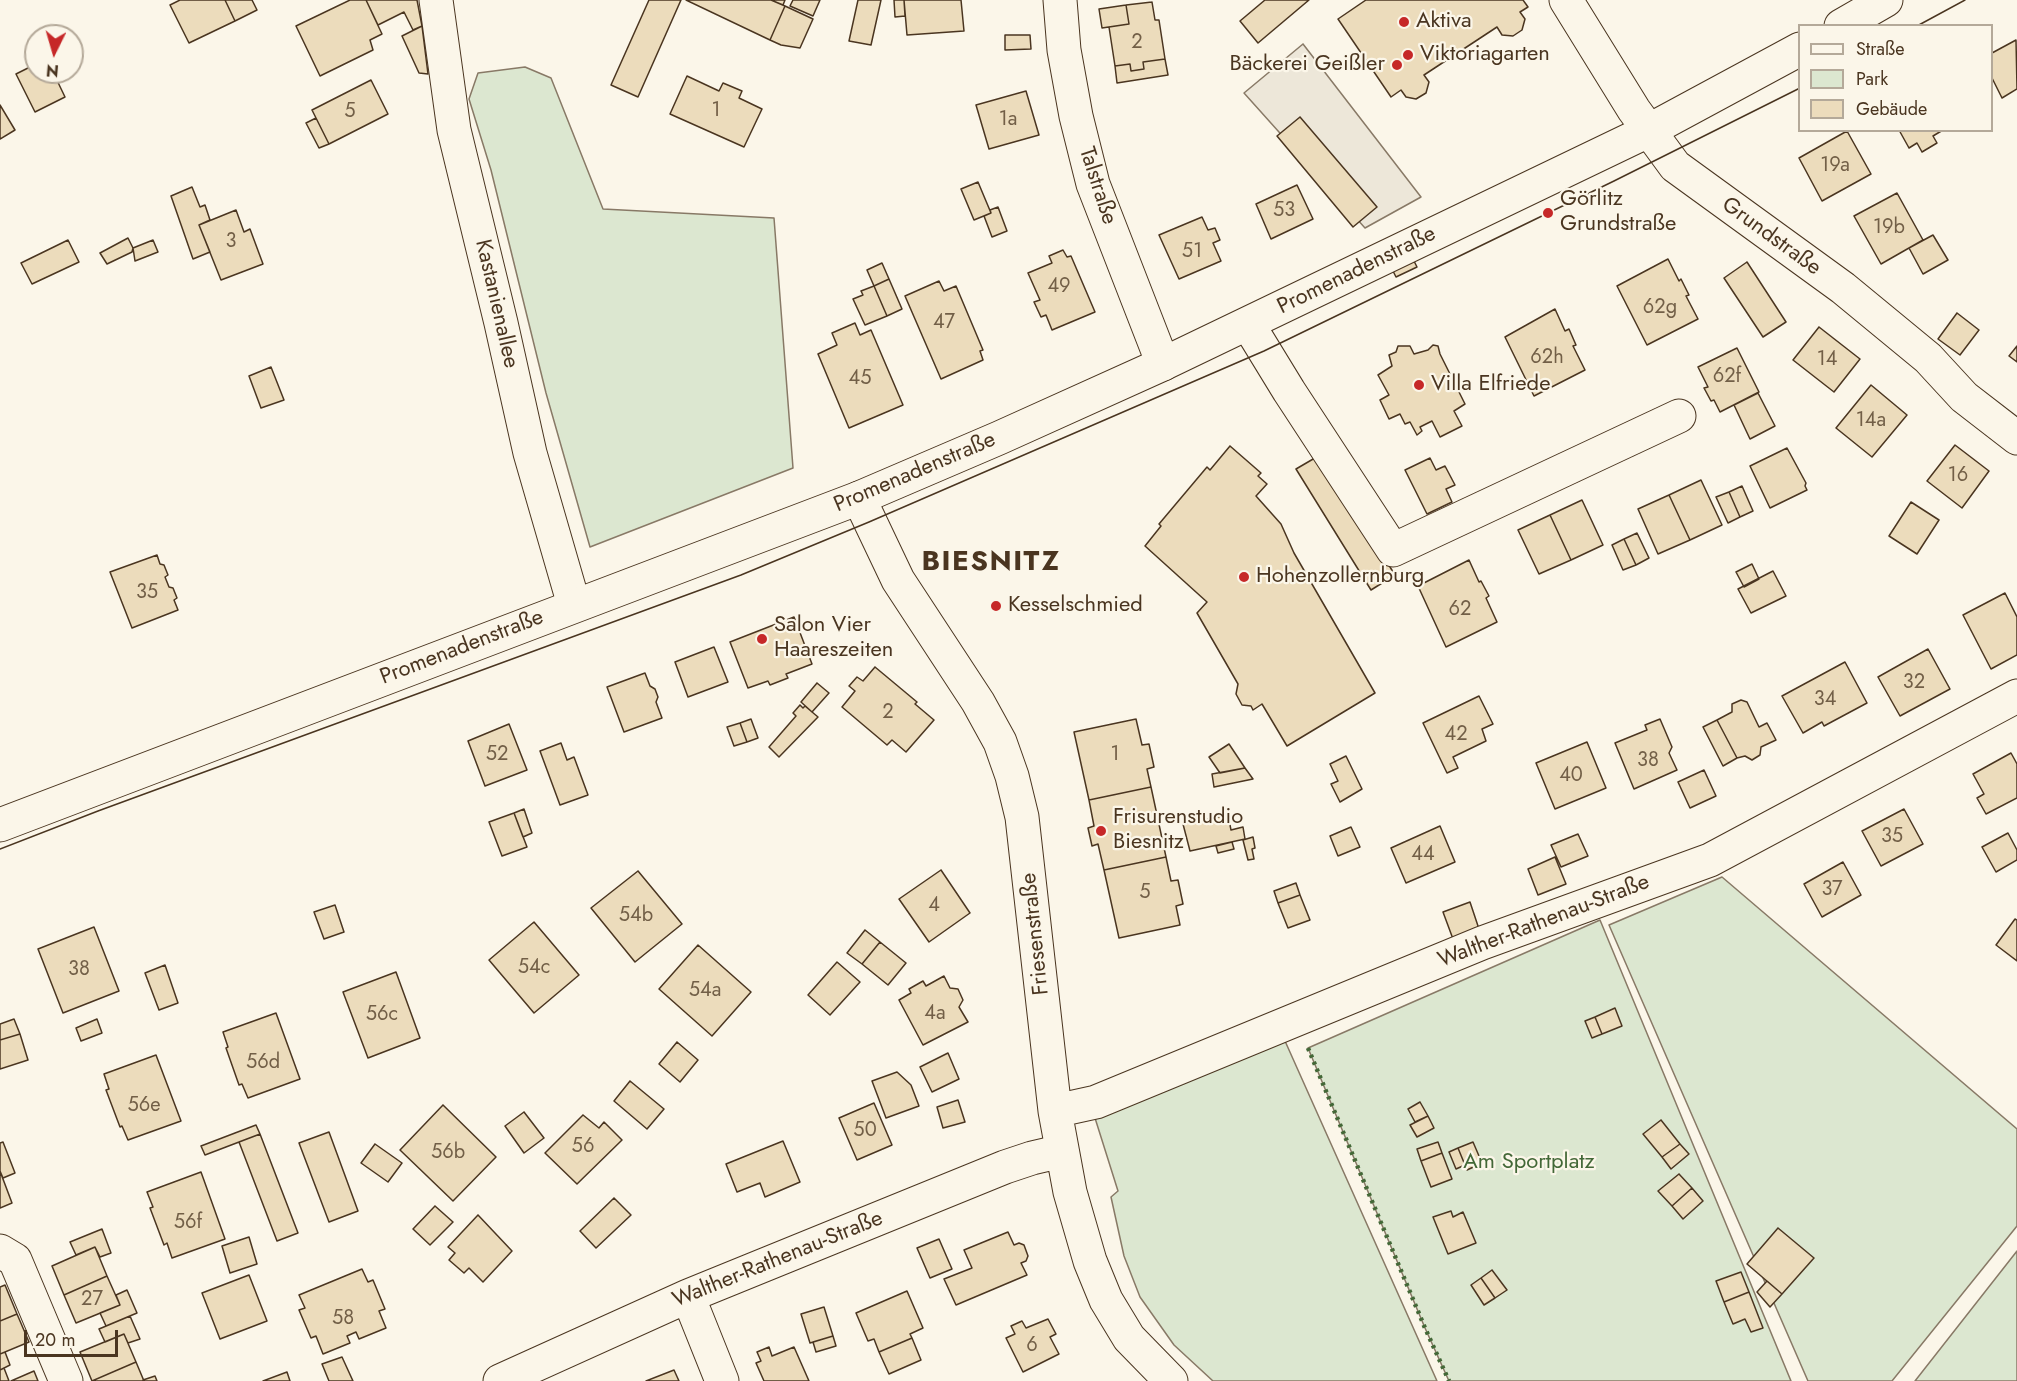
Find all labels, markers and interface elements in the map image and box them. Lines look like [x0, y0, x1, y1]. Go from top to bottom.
place label: Aktiva [1416, 9, 1471, 35]
marker: Aktiva [1397, 15, 1411, 29]
north arrow [24, 24, 84, 84]
legend [1798, 24, 1993, 132]
house number: 2 [1131, 31, 1143, 55]
text: Straße [1856, 36, 1904, 62]
place label: Viktoriagarten [1420, 42, 1550, 68]
marker: Viktoriagarten [1401, 48, 1415, 62]
place label: Bäckerei Geißler [1230, 52, 1385, 78]
text: N [45, 58, 60, 82]
marker: Bäckerei Geißler [1390, 58, 1404, 72]
text: Park [1856, 66, 1888, 92]
text: Gebäude [1856, 96, 1927, 122]
house number: 1 [712, 99, 720, 123]
house number: 5 [344, 100, 356, 124]
house number: 1a [999, 108, 1017, 132]
street label: Talstraße [1072, 144, 1122, 228]
house number: 19a [1820, 154, 1850, 178]
place label: Görlitz Grundstraße [1560, 187, 1676, 238]
street label: Grundstraße [1716, 192, 1826, 282]
house number: 53 [1273, 199, 1295, 223]
marker: Görlitz Grundstraße [1541, 206, 1555, 220]
house number: 19b [1873, 216, 1905, 240]
street label: Promenadenstraße [1274, 221, 1440, 321]
house number: 3 [226, 230, 236, 254]
street label: Kastanienallee [468, 237, 524, 371]
house number: 51 [1182, 240, 1202, 264]
house number: 49 [1047, 275, 1071, 299]
house number: 62g [1643, 296, 1677, 320]
house number: 47 [933, 311, 955, 335]
house number: 62h [1530, 346, 1564, 370]
house number: 14 [1817, 348, 1837, 372]
house number: 62f [1713, 365, 1741, 389]
house number: 45 [849, 367, 871, 391]
place label: Villa Elfriede [1431, 372, 1550, 398]
marker: Villa Elfriede [1412, 378, 1426, 392]
house number: 14a [1856, 409, 1886, 433]
street label: Promenadenstraße [830, 427, 1000, 519]
house number: 16 [1948, 464, 1968, 488]
district label: BIESNITZ [921, 546, 1061, 580]
place label: Hohenzollernburg [1256, 564, 1424, 590]
marker: Hohenzollernburg [1237, 570, 1251, 584]
house number: 35 [136, 581, 158, 605]
place label: Kesselschmied [1008, 593, 1143, 619]
house number: 62 [1449, 598, 1471, 622]
marker: Kesselschmied [989, 599, 1003, 613]
street label: Promenadenstraße [377, 605, 547, 691]
place label: Salon Vier Haareszeiten [774, 613, 893, 664]
marker: Salon Vier Haareszeiten [755, 632, 769, 646]
house number: 32 [1903, 671, 1925, 695]
house number: 34 [1814, 688, 1836, 712]
house number: 2 [882, 701, 894, 725]
house number: 42 [1444, 723, 1468, 747]
house number: 52 [486, 743, 508, 767]
house number: 1 [1111, 743, 1119, 767]
house number: 38 [1637, 749, 1659, 773]
house number: 40 [1559, 764, 1583, 788]
place label: Frisurenstudio Biesnitz [1113, 805, 1243, 856]
marker: Frisurenstudio Biesnitz [1094, 824, 1108, 838]
house number: 35 [1881, 825, 1903, 849]
house number: 44 [1411, 843, 1435, 867]
street label: Walther-Rathenau-Straße [1435, 870, 1653, 974]
street label: Friesenstraße [1016, 871, 1056, 997]
house number: 37 [1821, 878, 1843, 902]
house number: 5 [1139, 881, 1151, 905]
house number: 4 [928, 894, 940, 918]
house number: 54b [619, 904, 653, 928]
house number: 54c [518, 956, 550, 980]
house number: 38 [68, 958, 90, 982]
house number: 54a [689, 979, 721, 1003]
house number: 4a [924, 1002, 946, 1026]
house number: 56c [366, 1003, 398, 1027]
house number: 56d [246, 1051, 280, 1075]
house number: 56e [127, 1094, 161, 1118]
house number: 50 [853, 1119, 877, 1143]
house number: 56 [572, 1135, 594, 1159]
house number: 56b [431, 1141, 465, 1165]
park label: Am Sportplatz [1463, 1150, 1595, 1176]
street label: Walther-Rathenau-Straße [669, 1206, 887, 1314]
house number: 56f [174, 1211, 202, 1235]
house number: 27 [81, 1288, 103, 1312]
house number: 58 [332, 1307, 354, 1331]
scale bar [27, 1318, 122, 1356]
text: 20 m [35, 1327, 75, 1353]
house number: 6 [1026, 1334, 1038, 1358]

